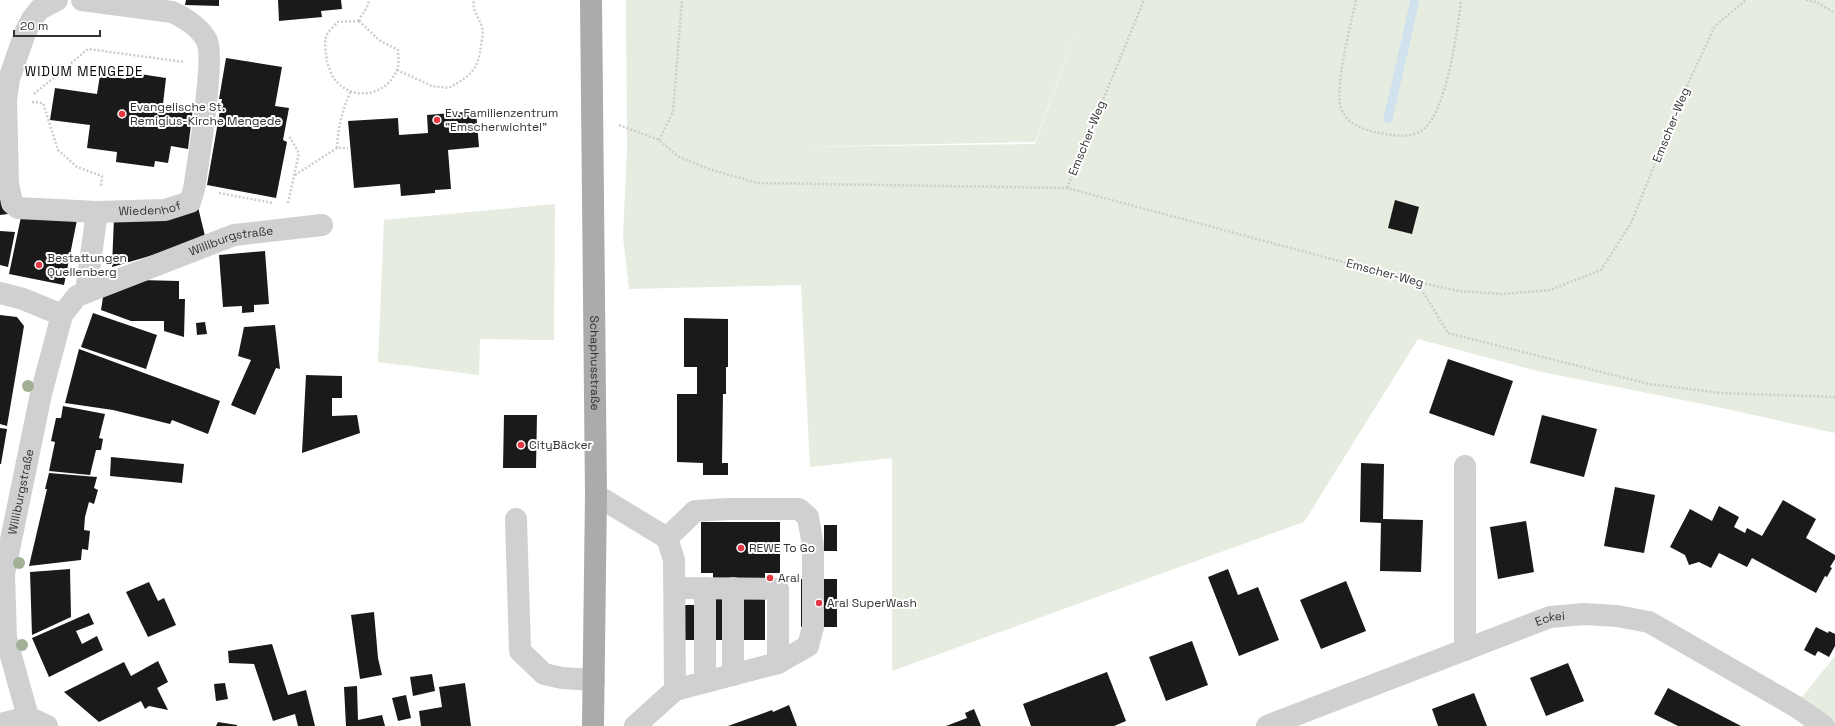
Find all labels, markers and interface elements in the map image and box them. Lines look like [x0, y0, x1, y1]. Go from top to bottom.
scale bar [14, 12, 100, 38]
text: 20 m [20, 18, 48, 34]
district label: WIDUM MENGEDE [25, 63, 143, 80]
street label: Emscher-Weg [1649, 85, 1693, 165]
street label: Emscher-Weg [1065, 98, 1109, 178]
place label: Evangelische St. Remigius-Kirche Mengede [130, 99, 281, 129]
place label: Ev. Familienzentrum "Emscherwichtel" [445, 105, 558, 135]
marker: Evangelische St. Remigius-Kirche Mengede [117, 109, 127, 119]
marker: Ev. Familienzentrum "Emscherwichtel" [432, 115, 442, 125]
street label: Wiedenhof [118, 197, 183, 219]
street label: Williburgstraße [187, 223, 274, 260]
place label: Bestattungen Quellenberg [47, 250, 127, 280]
street label: Emscher-Weg [1344, 255, 1426, 291]
marker: Bestattungen Quellenberg [34, 260, 44, 270]
street label: Schaphusstraße [586, 315, 603, 411]
place label: CityBäcker [529, 437, 593, 453]
marker: CityBäcker [516, 440, 526, 450]
street label: Williburgstraße [4, 448, 38, 536]
place label: REWE To Go [749, 540, 815, 556]
marker: REWE To Go [736, 543, 746, 553]
place label: Aral [778, 570, 800, 586]
marker: Aral [765, 573, 775, 583]
place label: Aral SuperWash [827, 595, 917, 611]
marker: Aral SuperWash [814, 598, 824, 608]
street label: Eckei [1533, 608, 1566, 630]

